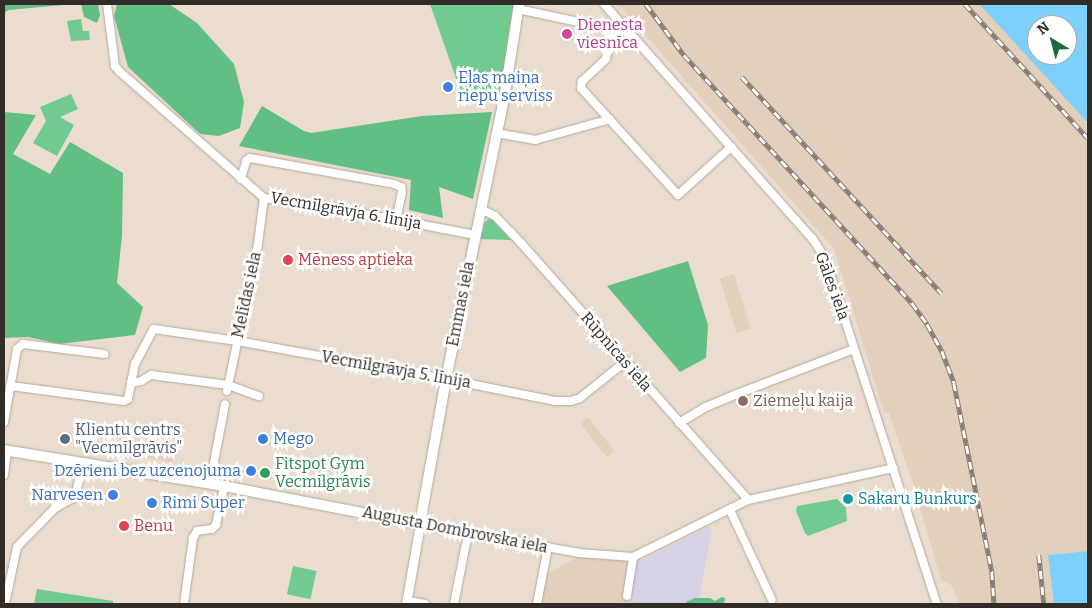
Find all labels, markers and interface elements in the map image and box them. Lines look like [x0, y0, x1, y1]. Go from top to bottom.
place label: Dienesta viesnīca [577, 15, 643, 53]
north arrow [1027, 15, 1077, 65]
text: N [1034, 18, 1053, 38]
marker: Dienesta viesnīca [561, 28, 573, 40]
place label: Eļas maiņa riepu serviss [458, 68, 553, 106]
marker: Eļas maiņa riepu serviss [442, 81, 454, 93]
street label: Vecmīlgrāvja 6. līnija [269, 188, 423, 234]
street label: Gāles iela [811, 249, 853, 323]
street label: Melīdas iela [228, 250, 266, 340]
place label: Mēness aptieka [298, 250, 413, 270]
marker: Mēness aptieka [282, 254, 294, 266]
street label: Emmas iela [443, 260, 479, 348]
street label: Rūpnīcas iela [576, 308, 656, 396]
street label: Vecmīlgrāvja 5. līnija [320, 347, 472, 393]
place label: Ziemeļu kaija [753, 391, 853, 411]
marker: Ziemeļu kaija [737, 395, 749, 407]
place label: Klientu centrs "Vecmīlgrāvis" [75, 420, 182, 458]
place label: Mego [273, 429, 314, 449]
marker: Klientu centrs "Vecmīlgrāvis" [59, 433, 71, 445]
marker: Mego [257, 433, 269, 445]
place label: Fitspot Gym Vecmīlgrāvis [275, 454, 371, 492]
place label: Dzērieni bez uzcenojuma [54, 461, 241, 481]
marker: Dzērieni bez uzcenojuma [245, 465, 257, 477]
marker: Fitspot Gym Vecmīlgrāvis [259, 467, 271, 479]
place label: Narvesen [31, 485, 103, 505]
marker: Narvesen [107, 489, 119, 501]
place label: Sakaru Bunkurs [858, 489, 977, 509]
place label: Rimi Super [162, 493, 245, 513]
marker: Sakaru Bunkurs [842, 493, 854, 505]
marker: Rimi Super [146, 497, 158, 509]
street label: Augusta Dombrovska iela [361, 503, 549, 557]
place label: Benu [134, 516, 173, 536]
marker: Benu [118, 520, 130, 532]

